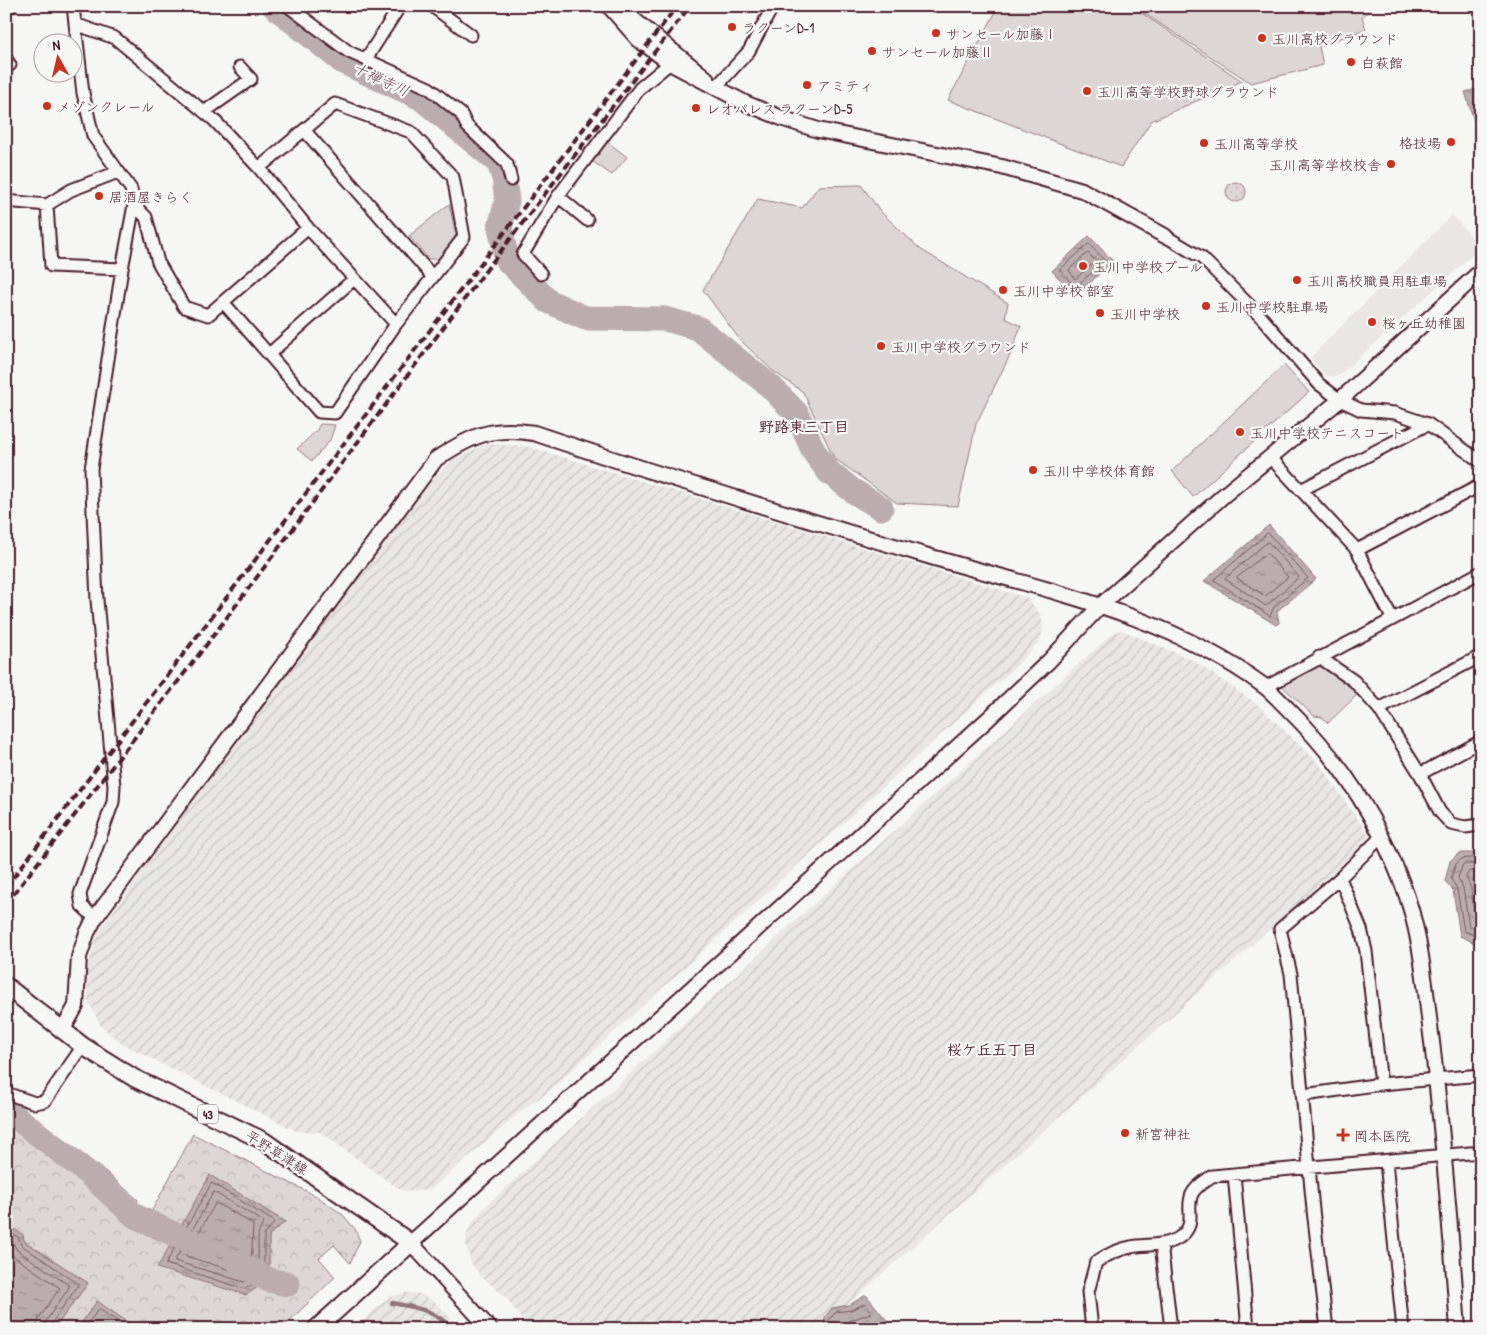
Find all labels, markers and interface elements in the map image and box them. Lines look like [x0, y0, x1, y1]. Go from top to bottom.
place label: ラクーンD-1 [742, 18, 814, 37]
marker: ラクーンD-1 [726, 21, 738, 33]
place label: サンセール加藤Ⅰ [946, 24, 1057, 43]
marker: サンセール加藤Ⅰ [930, 27, 942, 39]
place label: 玉川高校グラウンド [1272, 29, 1398, 48]
north arrow [32, 32, 82, 82]
marker: 玉川高校グラウンド [1256, 32, 1268, 44]
text: N [51, 35, 62, 55]
place label: サンセール加藤Ⅱ [882, 42, 993, 61]
marker: サンセール加藤Ⅱ [866, 45, 878, 57]
place label: 白萩館 [1361, 53, 1403, 72]
marker: 白萩館 [1345, 56, 1357, 68]
water label: 十禅寺川 [349, 57, 413, 101]
place label: アミティ [817, 76, 873, 95]
marker: アミティ [801, 79, 813, 91]
place label: 玉川高等学校野球グラウンド [1097, 82, 1279, 101]
marker: 玉川高等学校野球グラウンド [1081, 85, 1093, 97]
place label: メゾンクレール [57, 97, 155, 116]
place label: レオパレス ラクーンD-5 [706, 99, 852, 118]
marker: メゾンクレール [41, 100, 53, 112]
marker: レオパレス ラクーンD-5 [690, 102, 702, 114]
place label: 格技場 [1399, 133, 1441, 152]
place label: 玉川高等学校 [1214, 134, 1298, 153]
marker: 格技場 [1445, 136, 1457, 148]
marker: 玉川高等学校 [1198, 137, 1210, 149]
place label: 玉川高等学校校舎 [1269, 155, 1381, 174]
marker: 玉川高等学校校舎 [1385, 158, 1397, 170]
place label: 居酒屋きらく [109, 187, 193, 206]
marker: 居酒屋きらく [93, 190, 105, 202]
place label: 玉川中学校プール [1093, 257, 1203, 276]
marker: 玉川中学校プール [1077, 260, 1089, 272]
place label: 玉川高校職員用駐車場 [1307, 271, 1447, 290]
marker: 玉川高校職員用駐車場 [1291, 274, 1303, 286]
place label: 玉川中学校 部室 [1013, 281, 1114, 300]
marker: 玉川中学校 部室 [997, 284, 1009, 296]
place label: 玉川中学校駐車場 [1216, 297, 1328, 316]
marker: 玉川中学校駐車場 [1200, 300, 1212, 312]
place label: 玉川中学校 [1110, 304, 1180, 323]
marker: 玉川中学校 [1094, 307, 1106, 319]
place label: 桜ヶ丘幼稚園 [1382, 313, 1466, 332]
marker: 桜ヶ丘幼稚園 [1366, 316, 1378, 328]
place label: 玉川中学校グラウンド [891, 337, 1031, 356]
marker: 玉川中学校グラウンド [875, 340, 887, 352]
district label: 野路東三丁目 [759, 416, 849, 437]
place label: 玉川中学校テニスコート [1250, 423, 1404, 442]
marker: 玉川中学校テニスコート [1234, 426, 1246, 438]
place label: 玉川中学校体育館 [1043, 461, 1155, 480]
marker: 玉川中学校体育館 [1027, 464, 1039, 476]
district label: 桜ケ丘五丁目 [947, 1039, 1037, 1060]
road number: 43 [198, 1104, 218, 1124]
place label: 新宮神社 [1135, 1124, 1191, 1143]
street label: 平野草津線 [242, 1125, 312, 1179]
place label: 岡本医院 [1354, 1126, 1410, 1145]
marker: 新宮神社 [1119, 1127, 1131, 1139]
marker: 岡本医院 [1336, 1128, 1350, 1142]

